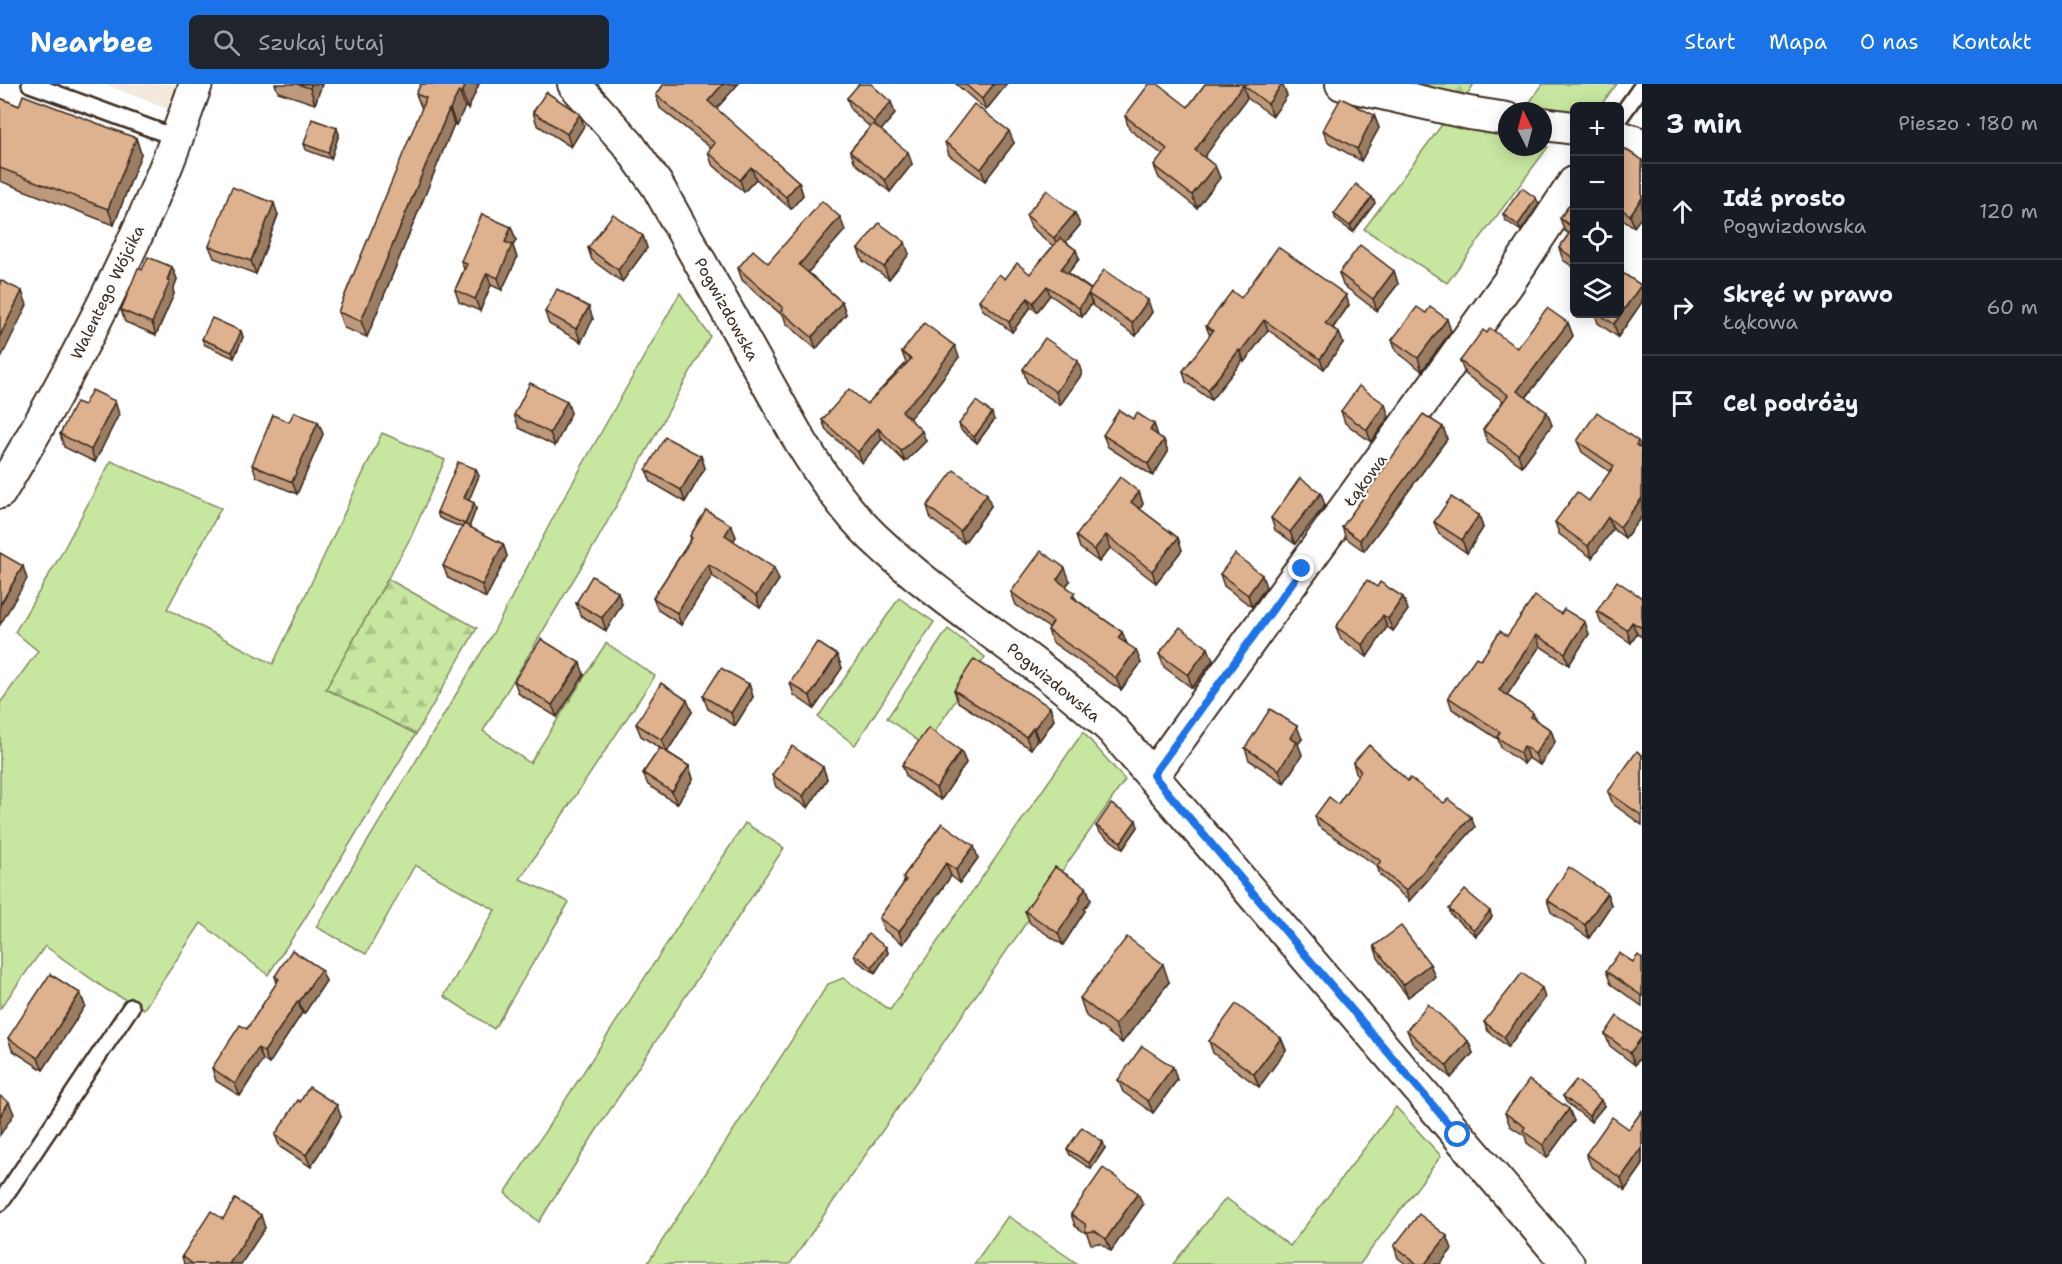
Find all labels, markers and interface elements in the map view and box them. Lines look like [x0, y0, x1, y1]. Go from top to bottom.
search box [189, 15, 609, 69]
text: Nearbee [30, 23, 153, 61]
icon: search [210, 26, 243, 59]
text: Szukaj tutaj [258, 28, 384, 57]
text: Start [1685, 28, 1736, 56]
text: Mapa [1769, 28, 1827, 56]
text: O nas [1860, 28, 1919, 56]
text: Kontakt [1952, 28, 2032, 56]
north arrow [1498, 102, 1552, 156]
map controls [1570, 102, 1624, 318]
button: + [1570, 102, 1624, 156]
text: 3 min [1666, 106, 1742, 141]
text: Pieszo · 180 m [1898, 110, 2038, 136]
button: − [1570, 156, 1624, 210]
text: Idź prosto [1723, 184, 1846, 213]
icon: ahead [1666, 195, 1699, 228]
text: 120 m [1979, 198, 2038, 224]
button: locate [1570, 210, 1624, 264]
text: Pogwizdowska [1723, 213, 1866, 239]
street label: Walentego Wójcika [66, 221, 149, 363]
street label: Pogwizdowska [690, 254, 764, 364]
button: layers [1570, 264, 1624, 318]
text: Skręć w prawo [1723, 280, 1893, 309]
icon: right [1666, 291, 1699, 324]
text: 60 m [1986, 294, 2038, 320]
text: Łąkowa [1723, 309, 1798, 335]
icon: arrive [1666, 387, 1699, 420]
text: Cel podróży [1723, 389, 1859, 418]
street label: Łąkowa [1339, 450, 1392, 512]
route end [1288, 555, 1314, 581]
street label: Pogwizdowska [1003, 638, 1105, 727]
route start [1444, 1121, 1470, 1147]

